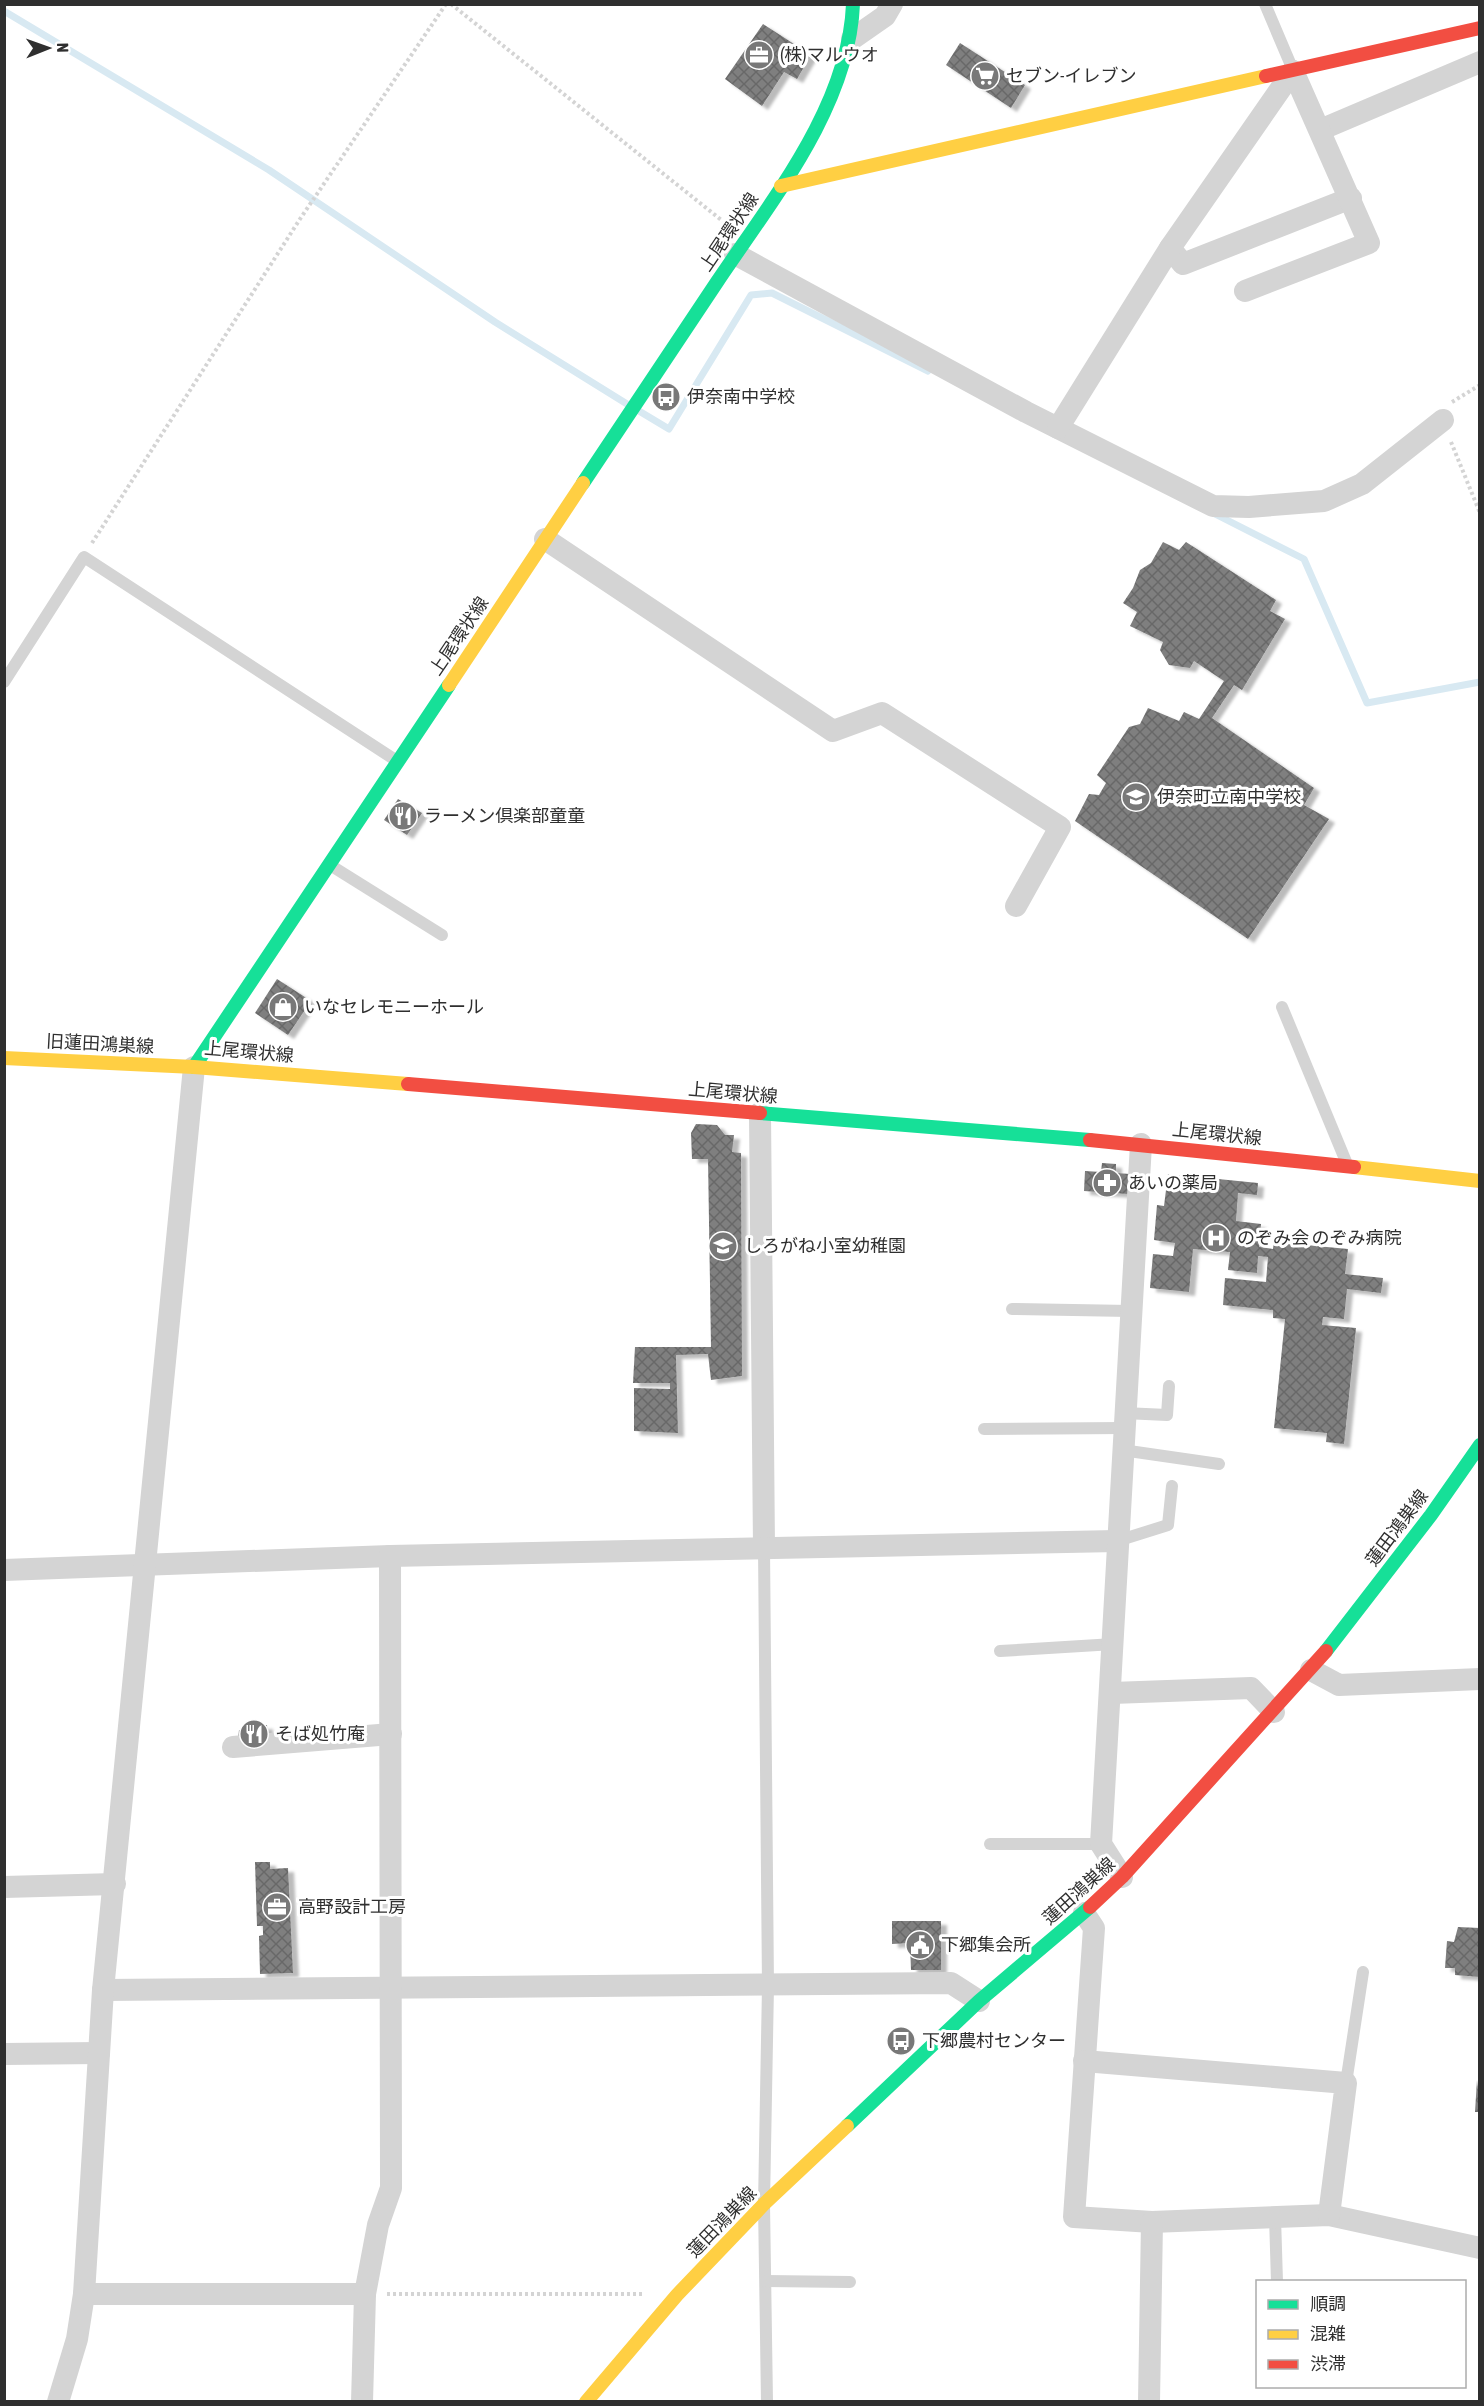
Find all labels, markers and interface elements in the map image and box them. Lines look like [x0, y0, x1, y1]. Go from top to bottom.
north arrow [18, 18, 78, 78]
office icon: (株)マルウオ [743, 39, 775, 71]
text: N [54, 43, 72, 53]
place label: (株)マルウオ [780, 44, 879, 65]
supermarket icon: セブン-イレブン [969, 60, 1001, 92]
place label: セブン-イレブン [1006, 65, 1137, 86]
street label: 上尾環状線 [695, 189, 762, 275]
bus stop icon: 伊奈南中学校 [650, 381, 682, 413]
place label: 伊奈南中学校 [687, 386, 795, 407]
street label: 上尾環状線 [425, 593, 492, 679]
school or university icon: 伊奈町立南中学校 [1120, 781, 1152, 813]
place label: 伊奈町立南中学校 [1157, 786, 1301, 807]
restaurant icon: ラーメン倶楽部童童 [387, 800, 419, 832]
place label: ラーメン倶楽部童童 [424, 805, 585, 826]
shop icon: いなセレモニーホール [267, 991, 299, 1023]
place label: いなセレモニーホール [304, 996, 484, 1017]
street label: 旧蓮田鴻巣線 [46, 1030, 155, 1057]
street label: 上尾環状線 [203, 1037, 295, 1066]
street label: 上尾環状線 [687, 1078, 779, 1107]
street label: 上尾環状線 [1171, 1118, 1263, 1149]
pharmacy icon: あいの薬局 [1091, 1167, 1123, 1199]
place label: あいの薬局 [1128, 1172, 1218, 1193]
hospital icon: のぞみ会 のぞみ病院 [1200, 1222, 1232, 1254]
place label: のぞみ会 のぞみ病院 [1237, 1227, 1401, 1248]
school or university icon: しろがね小室幼稚園 [707, 1230, 739, 1262]
place label: しろがね小室幼稚園 [744, 1235, 906, 1256]
street label: 蓮田鴻巣線 [1361, 1485, 1432, 1570]
restaurant icon: そば処竹庵 [238, 1718, 270, 1750]
place label: そば処竹庵 [275, 1723, 365, 1744]
street label: 蓮田鴻巣線 [1038, 1853, 1119, 1929]
office icon: 高野設計工房 [261, 1891, 293, 1923]
place label: 高野設計工房 [298, 1896, 406, 1917]
public building icon: 下郷集会所 [904, 1929, 936, 1961]
place label: 下郷集会所 [941, 1934, 1031, 1955]
bus stop icon: 下郷農村センター [885, 2025, 917, 2057]
place label: 下郷農村センター [922, 2030, 1066, 2051]
street label: 蓮田鴻巣線 [683, 2182, 760, 2261]
legend [1256, 2280, 1466, 2388]
text: 順調 [1310, 2293, 1346, 2314]
text: 混雑 [1310, 2323, 1346, 2344]
text: 渋滞 [1310, 2353, 1346, 2374]

